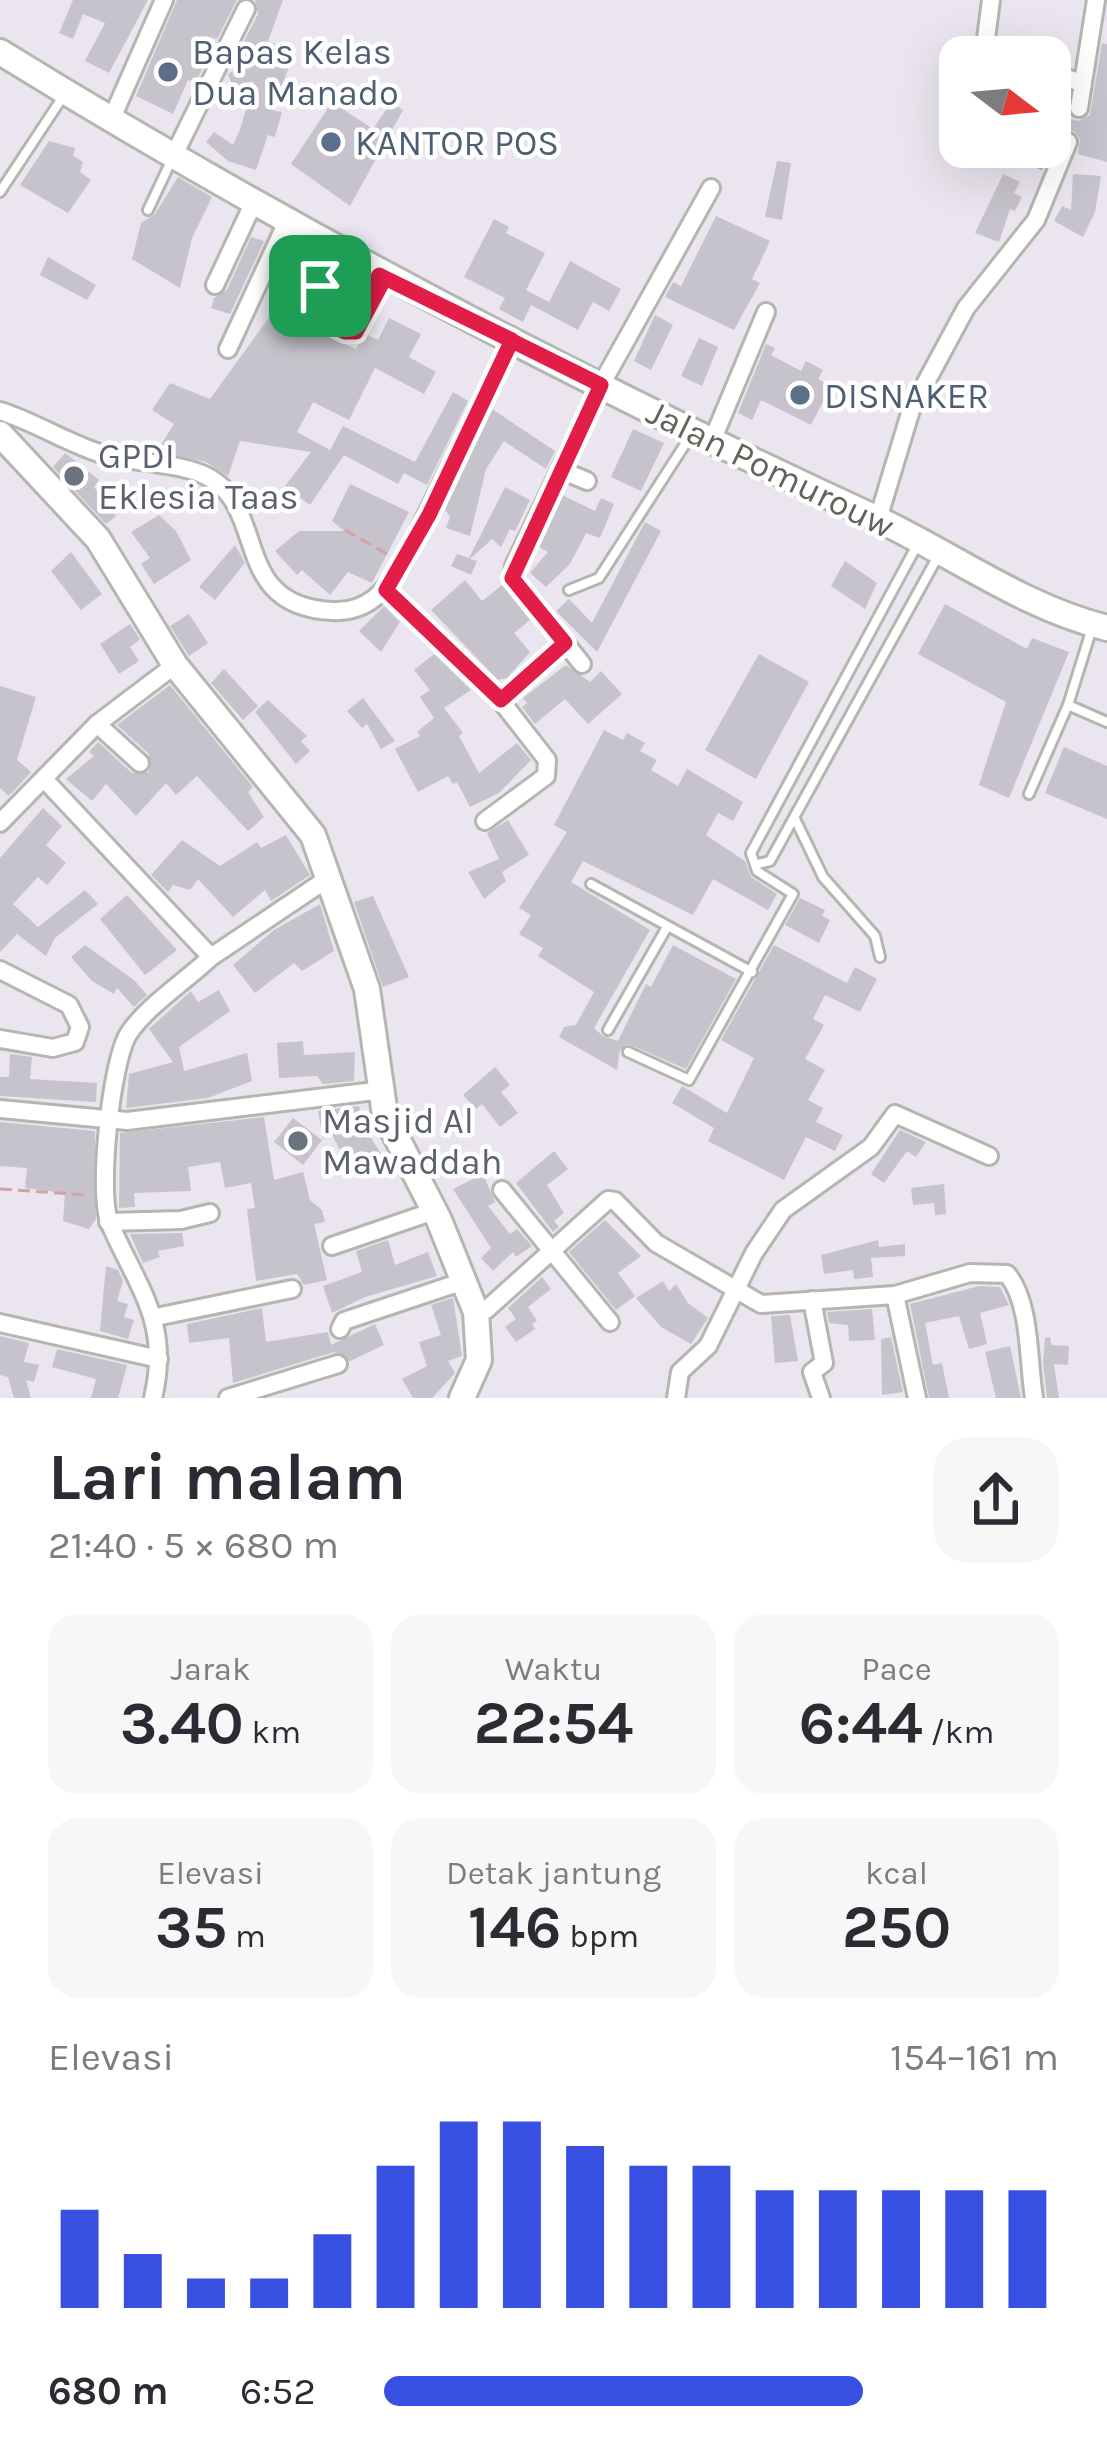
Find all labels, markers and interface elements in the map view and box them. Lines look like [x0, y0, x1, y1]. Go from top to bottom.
place label: Bapas Kelas Dua Manado [192, 31, 399, 114]
north arrow [939, 36, 1071, 168]
map controls [939, 36, 1071, 168]
marker: Bapas Kelas Dua Manado [155, 59, 181, 85]
place label: KANTOR POS [355, 122, 559, 164]
marker: KANTOR POS [318, 129, 344, 155]
pin [269, 235, 371, 337]
icon: arrive [287, 253, 353, 319]
place label: DISNAKER [824, 375, 989, 417]
marker: DISNAKER [787, 382, 813, 408]
street label: Jalan Pomurouw [640, 391, 901, 547]
place label: GPDI Eklesia Taas [98, 435, 299, 518]
marker: GPDI Eklesia Taas [61, 463, 87, 489]
place label: Masjid Al Mawaddah [322, 1100, 502, 1183]
marker: Masjid Al Mawaddah [285, 1128, 311, 1154]
button: share [933, 1437, 1059, 1563]
text: Lari malam [48, 1438, 406, 1516]
text: 21:40 · 5 × 680 m [48, 1522, 339, 1568]
text: Jarak [170, 1650, 251, 1688]
text: Waktu [505, 1650, 602, 1688]
text: Pace [861, 1650, 932, 1688]
text: 3.40 [120, 1688, 244, 1758]
text: 22:54 [474, 1688, 633, 1758]
text: 6:44 [799, 1688, 923, 1758]
text: km [244, 1713, 301, 1751]
text: /km [923, 1713, 994, 1751]
text: Elevasi [157, 1854, 264, 1892]
text: Detak jantung [446, 1854, 661, 1892]
text: kcal [865, 1854, 928, 1892]
text: 35 [155, 1892, 227, 1962]
text: 146 [468, 1892, 561, 1962]
text: 250 [842, 1892, 951, 1962]
text: m [227, 1917, 266, 1955]
text: bpm [561, 1917, 639, 1955]
text: Elevasi [48, 2034, 174, 2080]
text: 154–161 m [890, 2034, 1059, 2080]
text: 680 m [48, 2368, 168, 2414]
text: 6:52 [240, 2368, 316, 2414]

